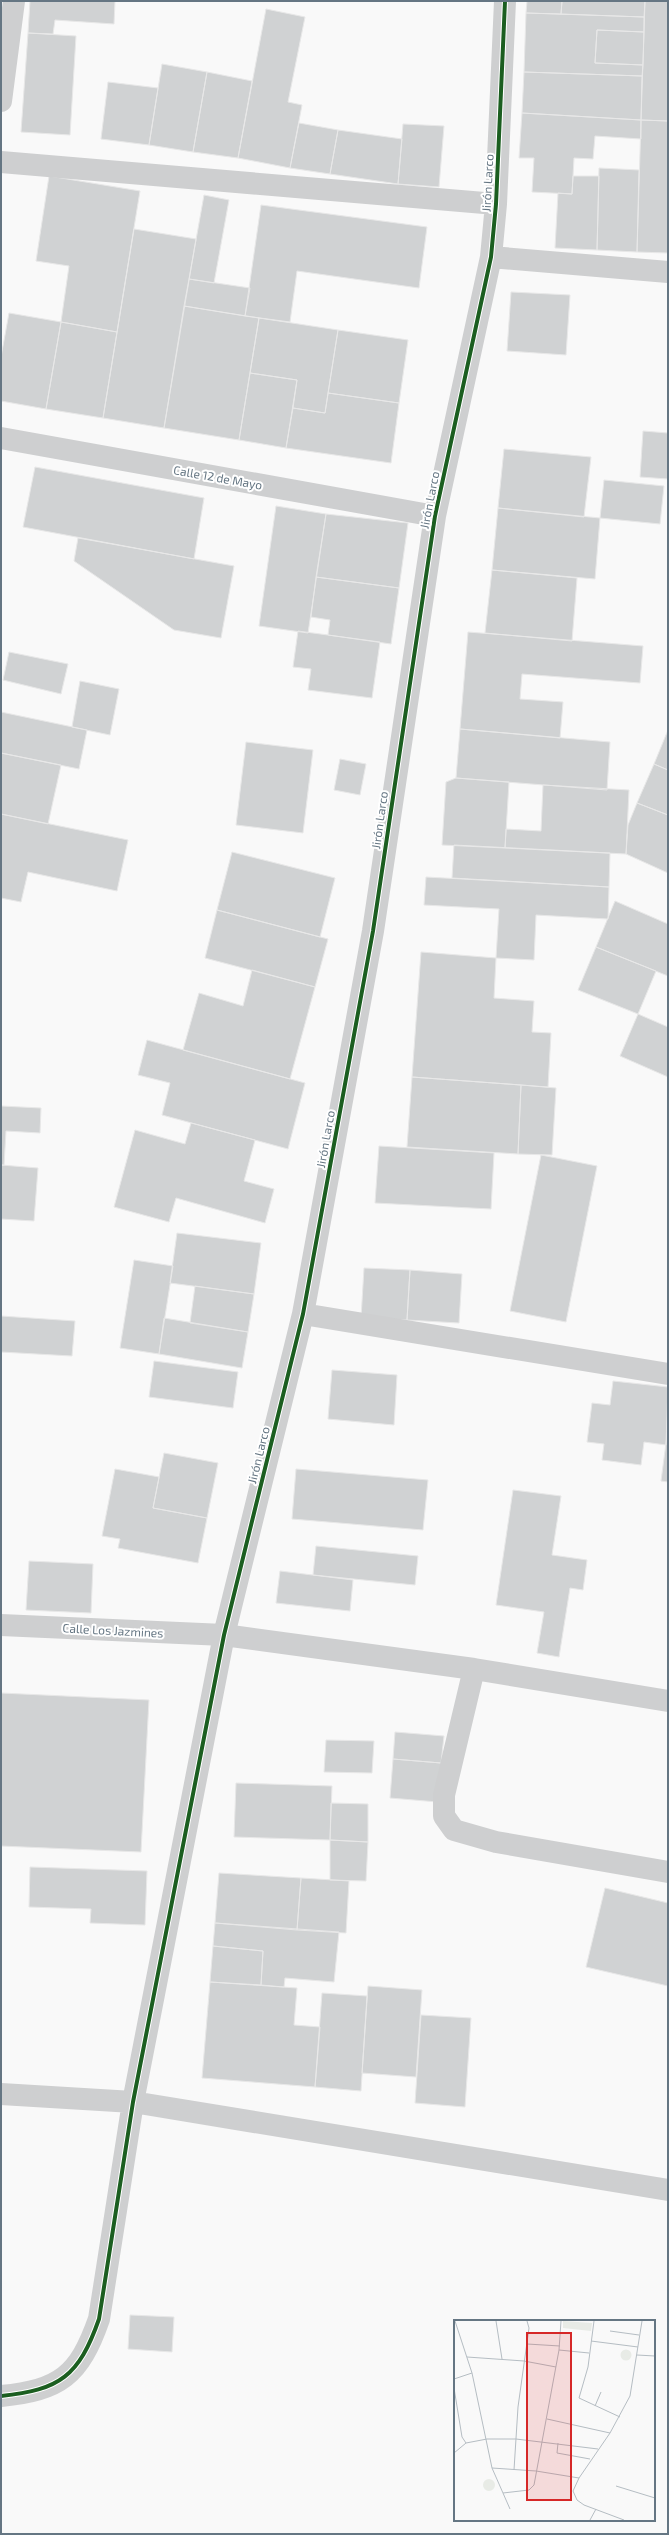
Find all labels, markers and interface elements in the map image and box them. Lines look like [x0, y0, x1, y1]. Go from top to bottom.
street label: Jirón Larco [478, 153, 496, 212]
street label: Calle 12 de Mayo [172, 462, 264, 492]
street label: Jirón Larco [417, 470, 441, 530]
street label: Jirón Larco [368, 790, 390, 850]
street label: Jirón Larco [313, 1109, 337, 1169]
street label: Jirón Larco [244, 1425, 272, 1485]
street label: Calle Los Jazmines [62, 1620, 164, 1640]
inset map [454, 2320, 655, 2521]

